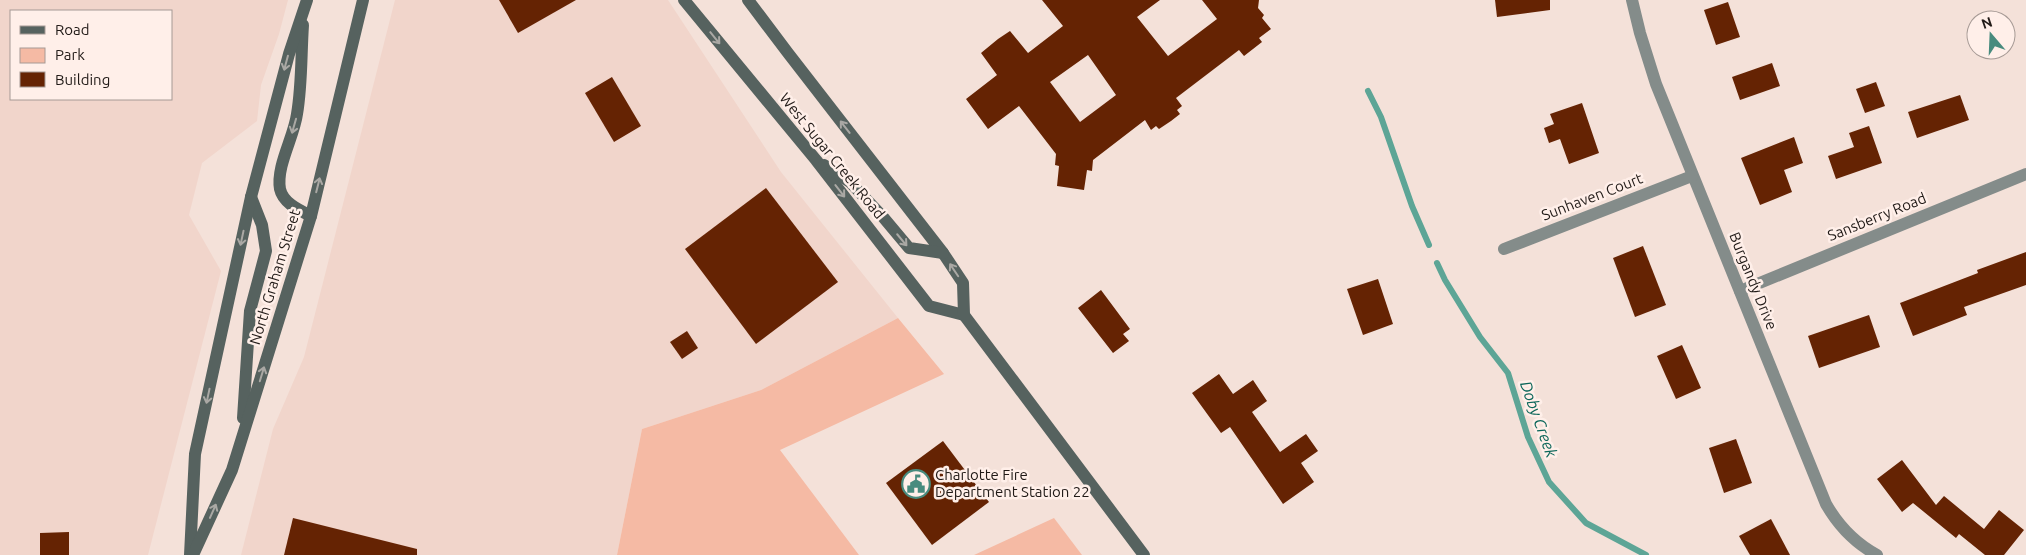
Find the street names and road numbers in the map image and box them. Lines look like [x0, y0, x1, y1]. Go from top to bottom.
street label: West Sugar Creek Road [776, 89, 888, 222]
street label: Sunhaven Court [1539, 169, 1645, 224]
street label: Sansberry Road [1825, 189, 1929, 244]
street label: North Graham Street [246, 207, 303, 347]
street label: Burgandy Drive [1726, 230, 1781, 332]

